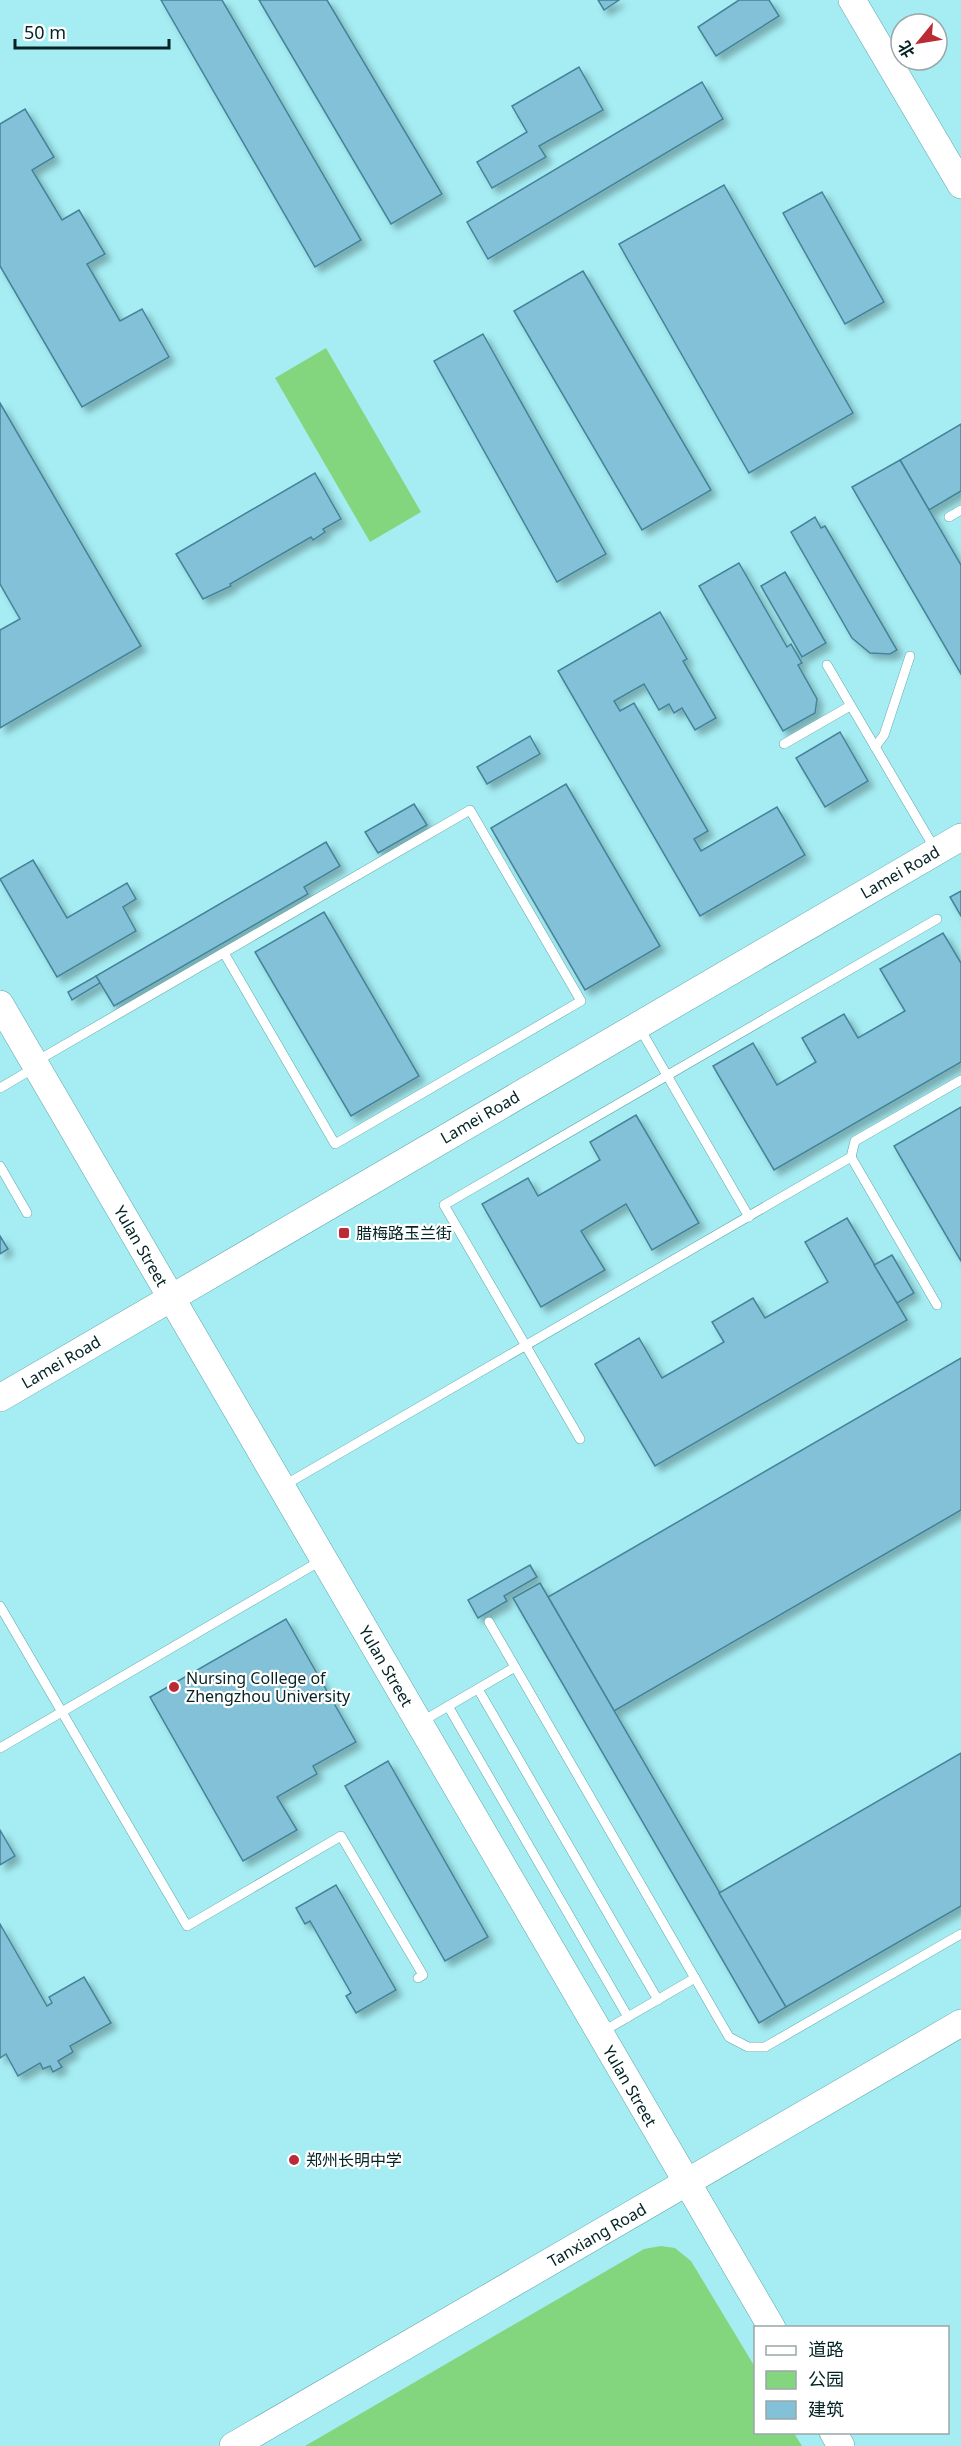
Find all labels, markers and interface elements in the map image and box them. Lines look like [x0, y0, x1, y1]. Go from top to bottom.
scale bar [15, 12, 170, 50]
north arrow [889, 12, 949, 72]
text: 50 m [24, 20, 66, 44]
text: 北 [892, 37, 920, 62]
street label: Lamei Road [856, 840, 944, 904]
street label: Lamei Road [436, 1085, 524, 1149]
street label: Yulan Street [109, 1201, 173, 1291]
place label: 腊梅路玉兰街 [356, 1222, 452, 1244]
marker: 腊梅路玉兰街 [337, 1226, 351, 1240]
street label: Lamei Road [17, 1330, 105, 1394]
street label: Yulan Street [354, 1621, 418, 1711]
place label: Nursing College of Zhengzhou University [186, 1667, 351, 1707]
marker: Nursing College of Zhengzhou University [167, 1680, 181, 1694]
street label: Yulan Street [598, 2041, 662, 2131]
place label: 郑州长明中学 [306, 2149, 402, 2171]
marker: 郑州长明中学 [287, 2153, 301, 2167]
street label: Tanxiang Road [544, 2198, 650, 2272]
legend [754, 2326, 949, 2434]
text: 道路 [808, 2337, 844, 2361]
text: 公园 [808, 2367, 844, 2391]
text: 建筑 [808, 2397, 844, 2421]

